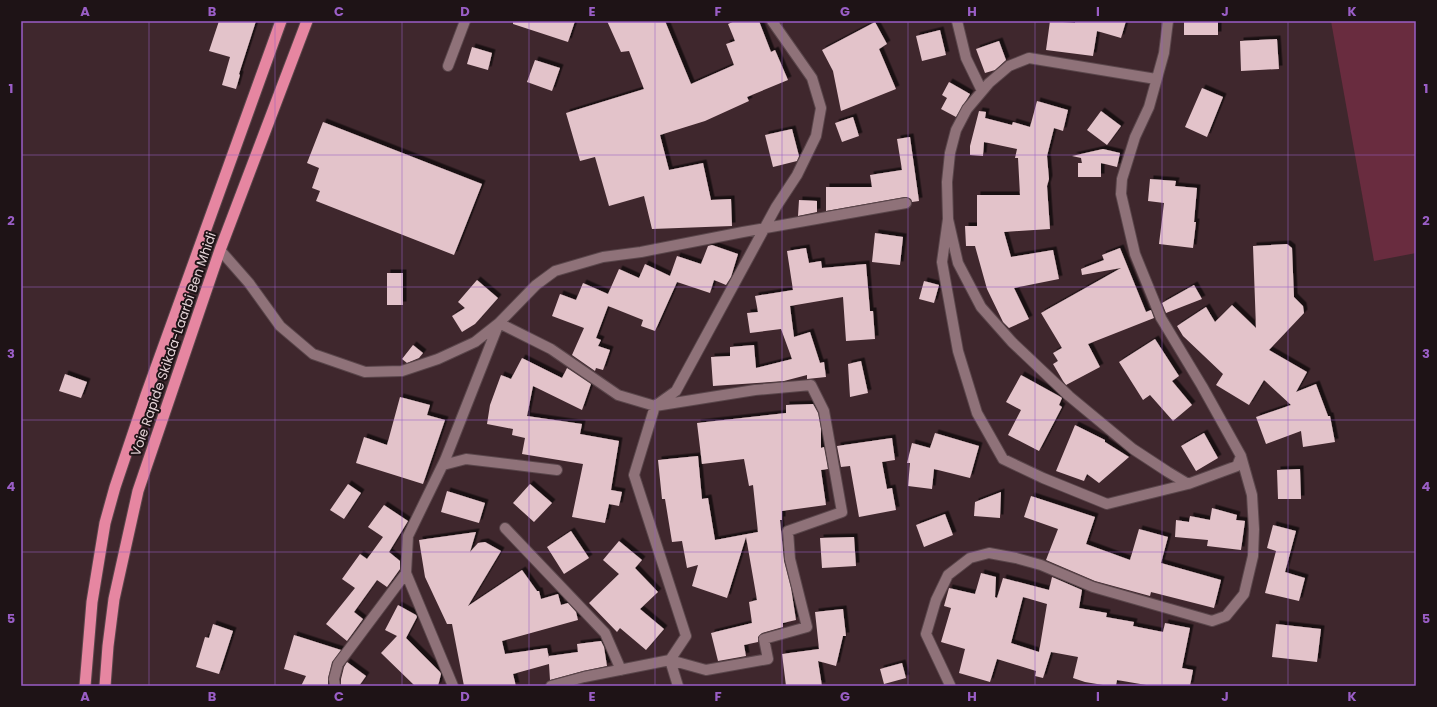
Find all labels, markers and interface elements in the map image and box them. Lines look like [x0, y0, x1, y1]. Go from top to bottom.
text: A [80, 2, 90, 21]
text: B [208, 2, 217, 21]
text: C [334, 2, 344, 21]
text: D [460, 2, 470, 21]
text: E [588, 2, 596, 21]
text: F [714, 2, 722, 21]
text: G [840, 2, 850, 21]
text: H [967, 2, 977, 21]
text: I [1096, 2, 1100, 21]
text: J [1221, 2, 1229, 21]
text: K [1347, 2, 1357, 21]
text: 1 [9, 79, 13, 98]
text: 1 [1424, 79, 1428, 98]
text: 2 [7, 211, 15, 230]
text: 2 [1422, 211, 1430, 230]
street label: Voie Rapide Skikda-Laarbi Ben Mhidi [126, 230, 221, 459]
text: 3 [7, 344, 15, 363]
text: 3 [1422, 344, 1430, 363]
text: 4 [7, 477, 16, 496]
text: 4 [1422, 477, 1431, 496]
text: 5 [7, 609, 15, 628]
text: 5 [1422, 609, 1430, 628]
text: A [80, 687, 90, 706]
text: B [208, 687, 217, 706]
text: C [334, 687, 344, 706]
text: D [460, 687, 470, 706]
text: E [588, 687, 596, 706]
text: F [714, 687, 722, 706]
text: G [840, 687, 850, 706]
text: H [967, 687, 977, 706]
text: I [1096, 687, 1100, 706]
text: J [1221, 687, 1229, 706]
text: K [1347, 687, 1357, 706]

